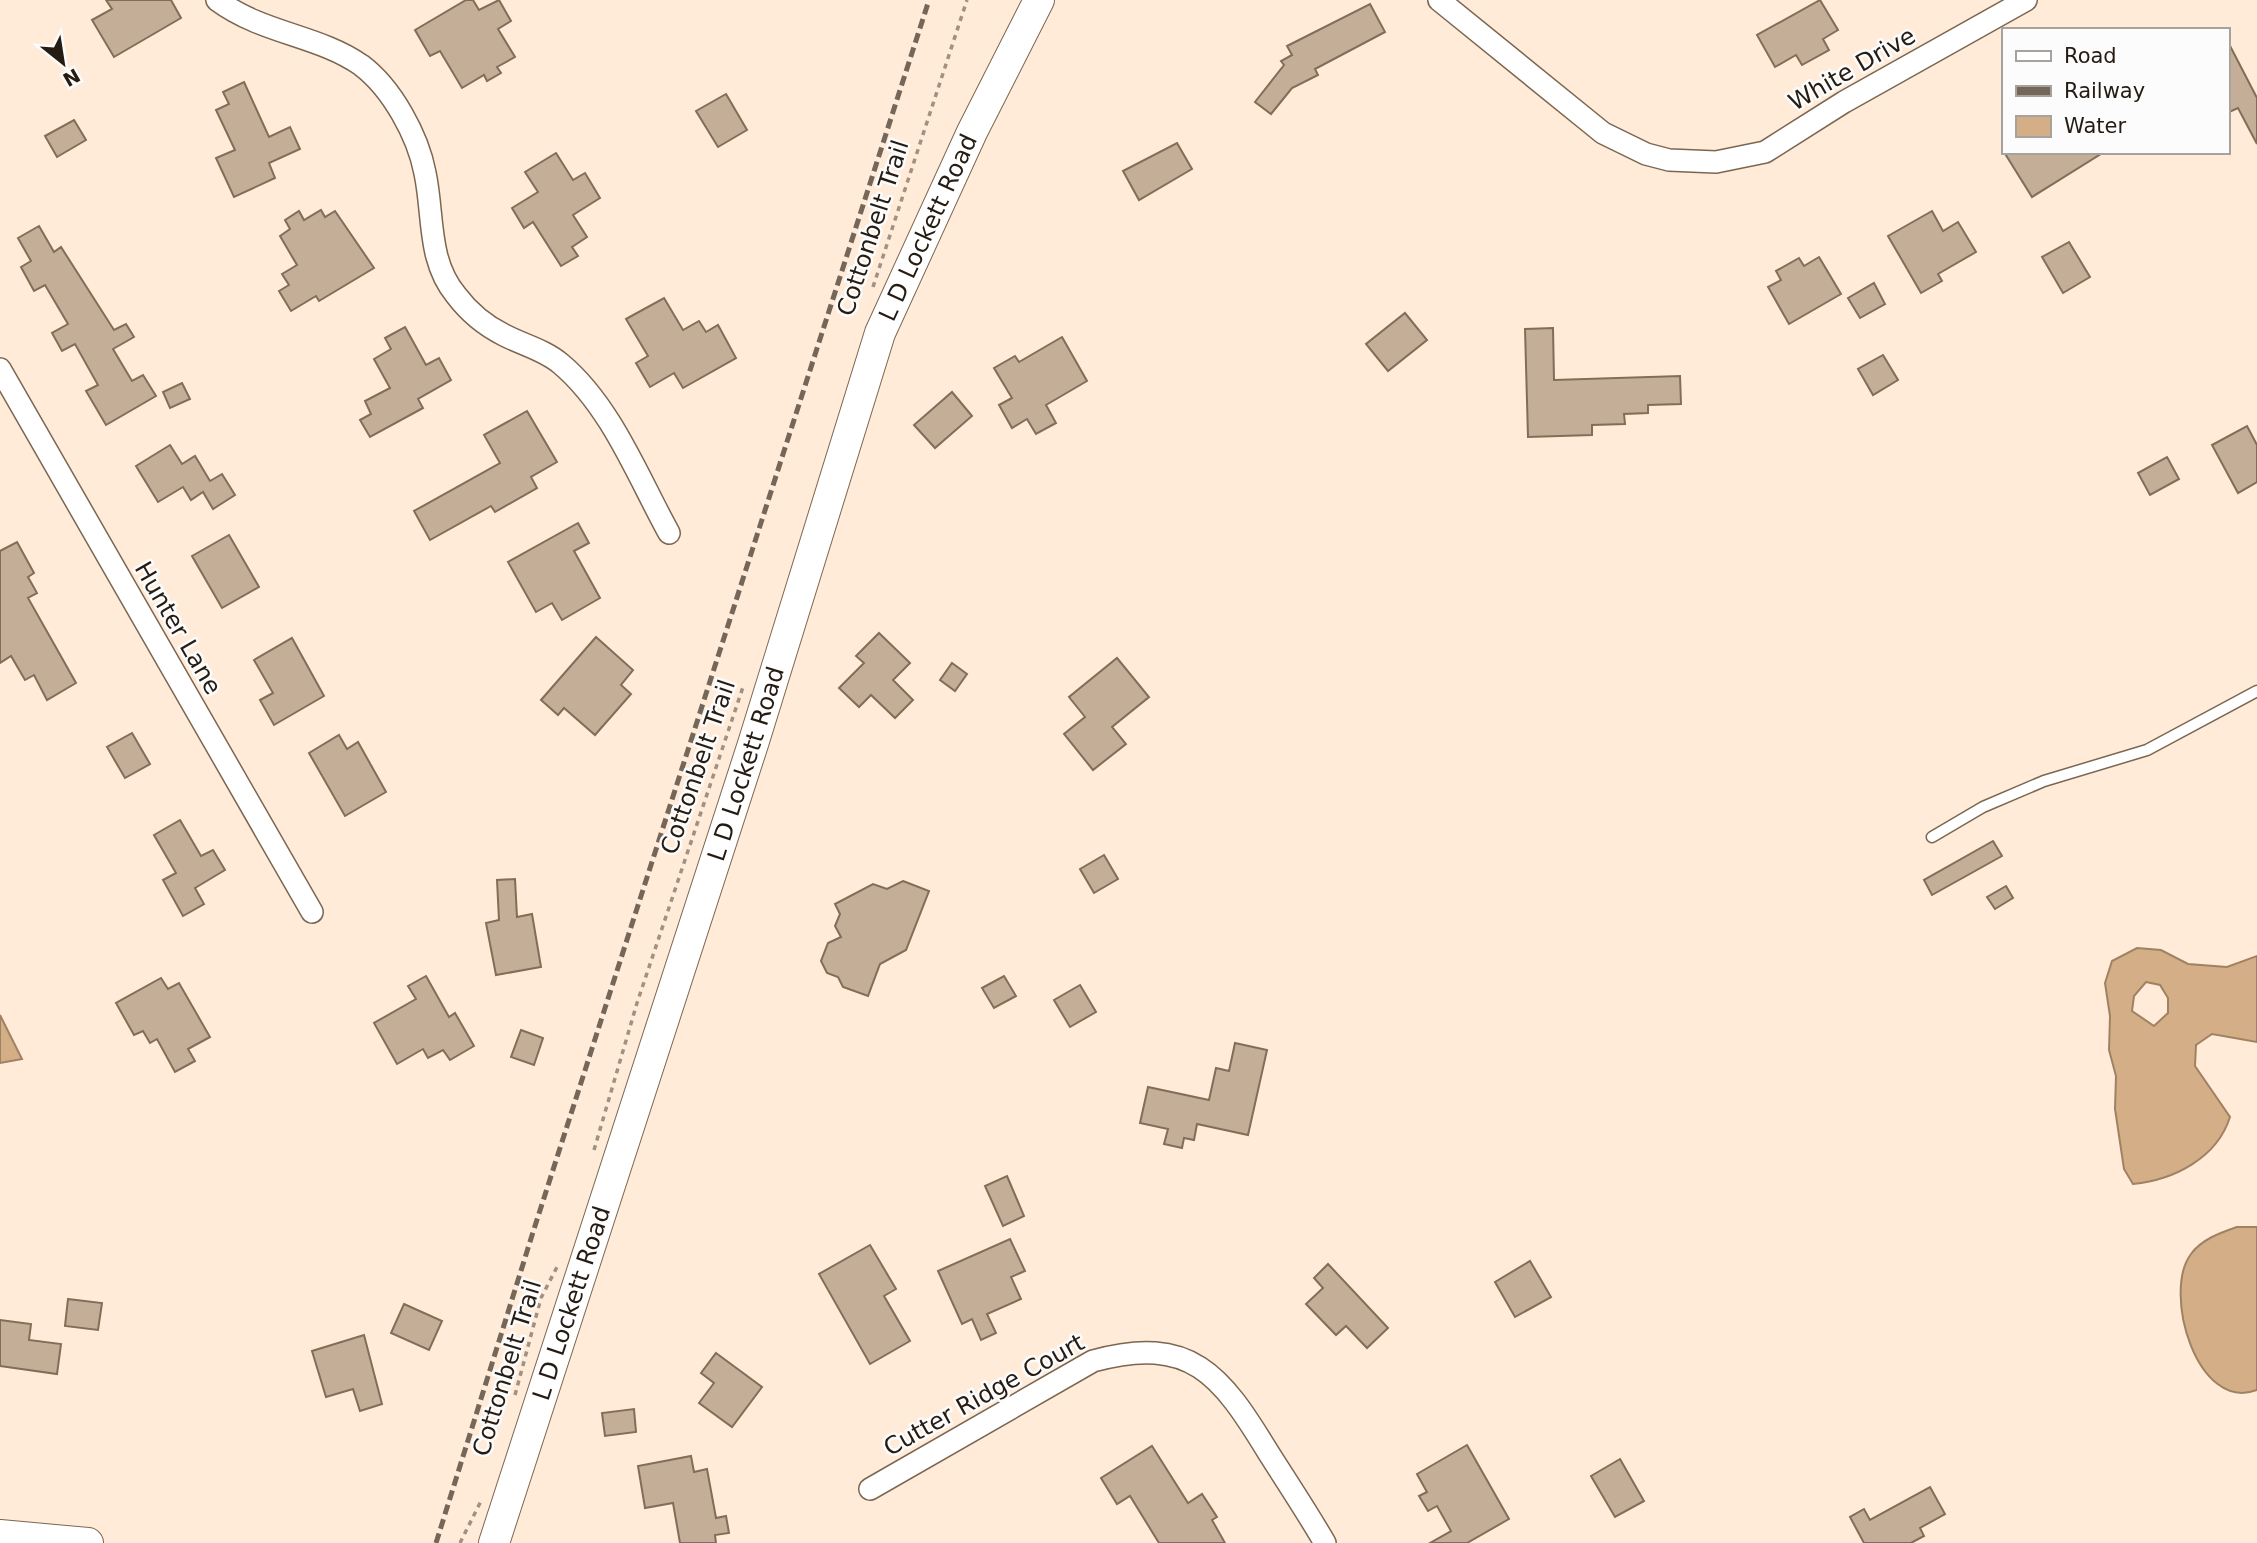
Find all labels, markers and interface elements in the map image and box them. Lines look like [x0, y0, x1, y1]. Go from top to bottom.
street label: White Drive [1784, 22, 1920, 116]
north arrow [28, 28, 98, 98]
legend [2002, 28, 2229, 154]
text: Road [2064, 44, 2117, 68]
text: N [59, 64, 84, 91]
text: Railway [2064, 79, 2145, 103]
text: Water [2064, 114, 2126, 138]
street label: L D Lockett Road [873, 130, 983, 326]
street label: Cottonbelt Trail [831, 137, 915, 319]
street label: Hunter Lane [129, 557, 227, 699]
street label: L D Lockett Road [702, 663, 790, 865]
street label: Cottonbelt Trail [655, 676, 741, 858]
street label: L D Lockett Road [527, 1203, 616, 1404]
street label: Cottonbelt Trail [467, 1276, 547, 1460]
street label: Cutter Ridge Court [879, 1328, 1089, 1462]

